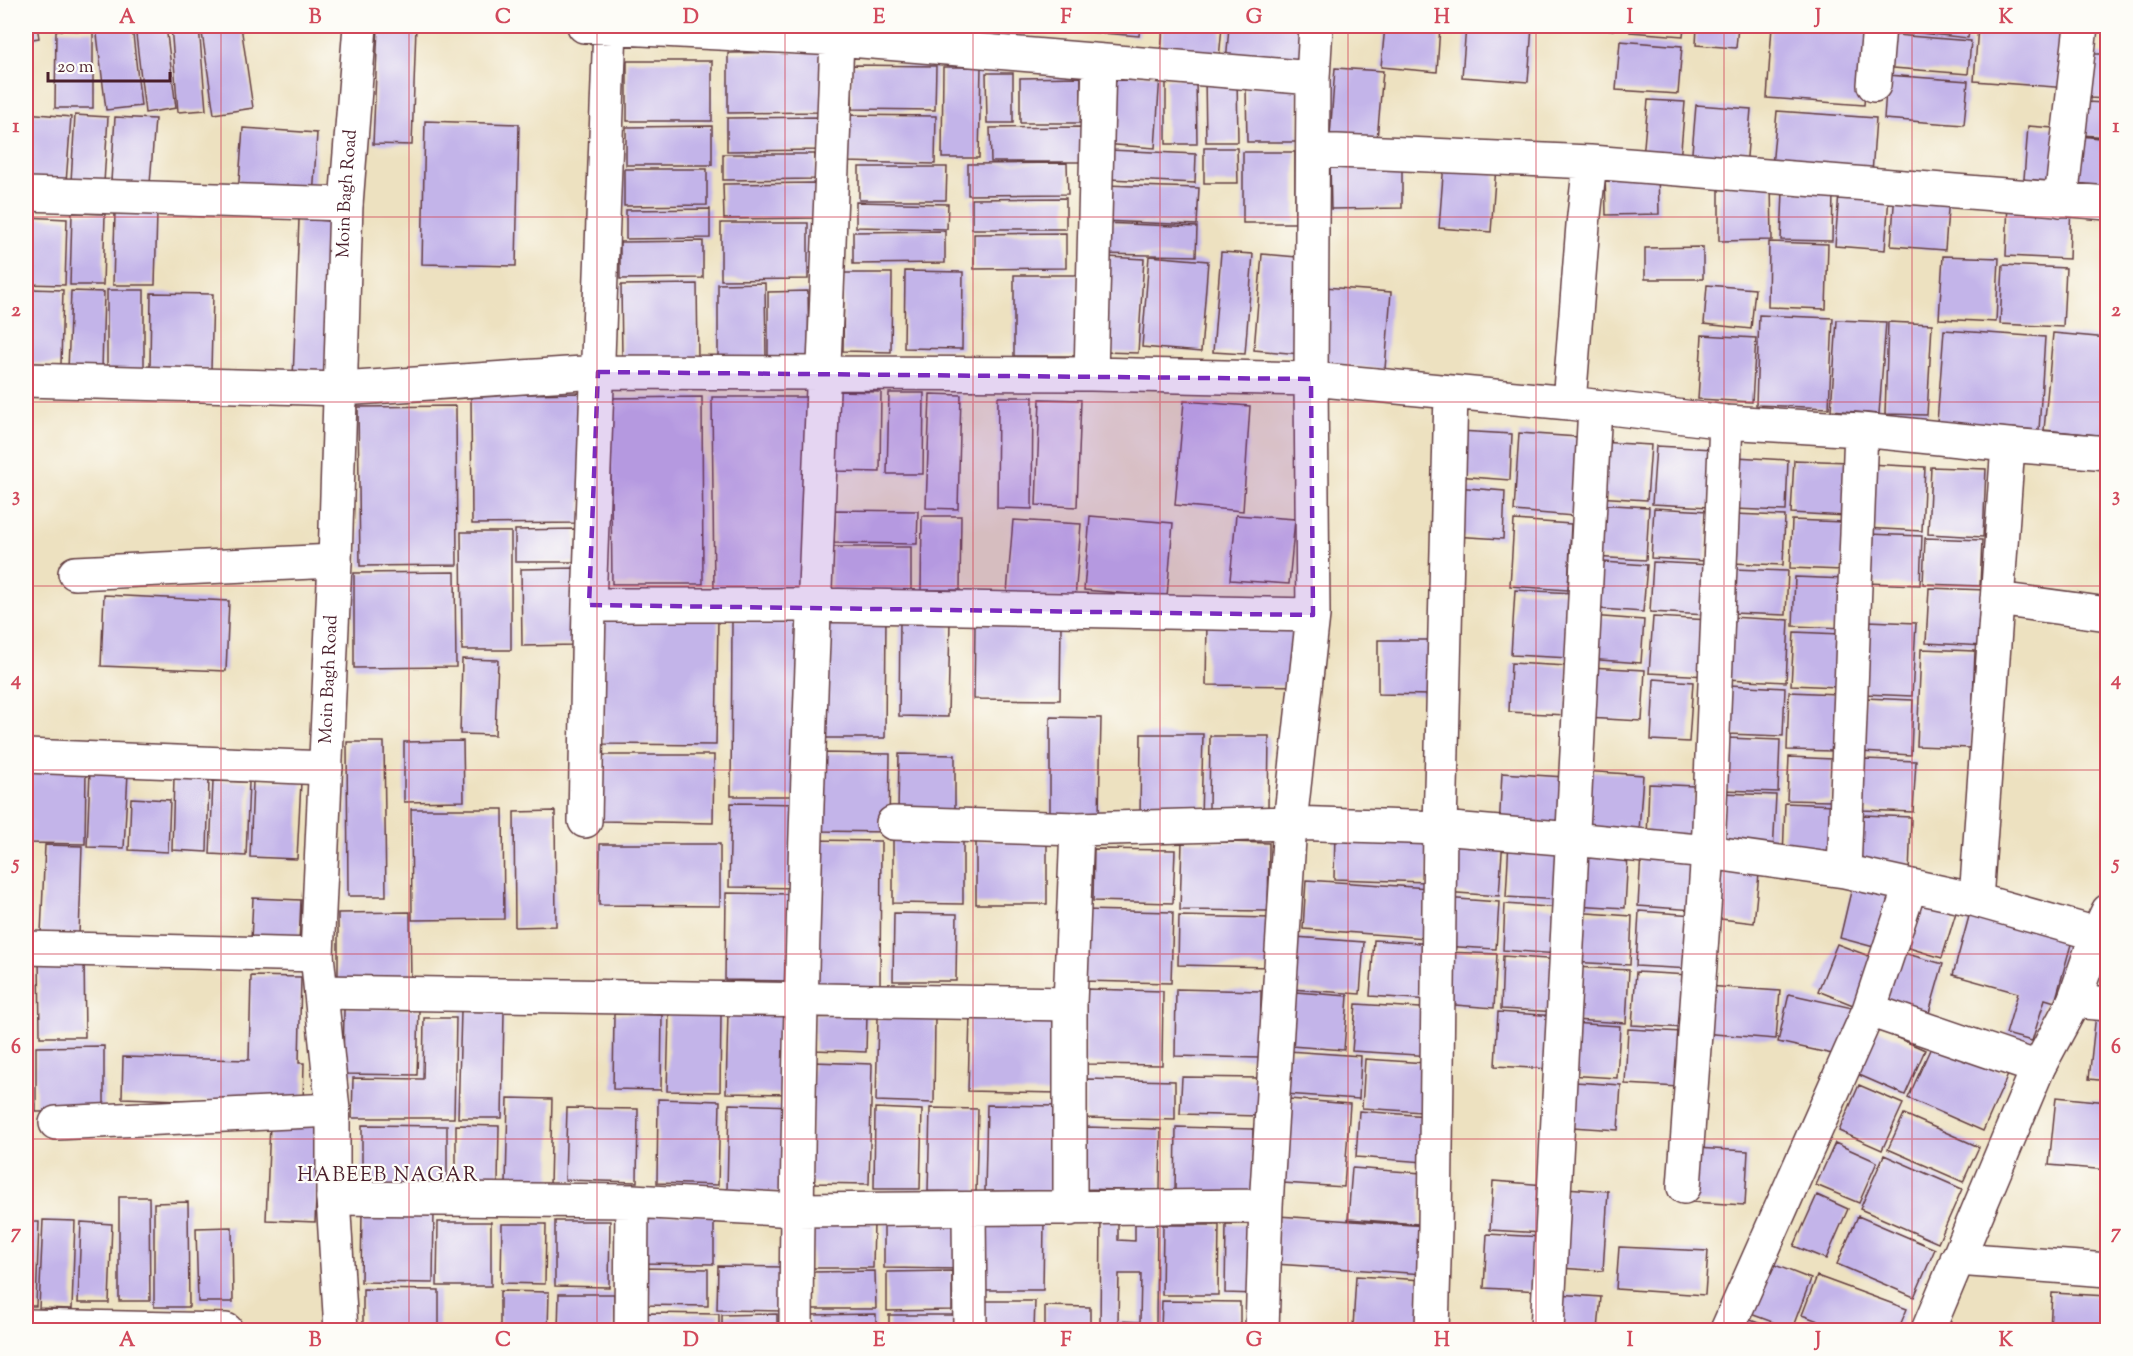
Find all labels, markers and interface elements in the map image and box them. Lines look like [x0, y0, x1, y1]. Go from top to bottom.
text: A [119, 4, 136, 33]
text: B [309, 4, 322, 33]
text: C [495, 4, 511, 33]
text: D [683, 4, 699, 33]
text: E [873, 4, 886, 33]
text: F [1060, 4, 1072, 33]
text: G [1246, 4, 1263, 33]
text: H [1434, 4, 1450, 33]
text: I [1627, 4, 1634, 33]
text: J [1813, 4, 1821, 33]
text: K [1999, 4, 2014, 33]
scale bar [48, 45, 170, 83]
text: 20 m [57, 55, 94, 81]
text: 1 [13, 113, 20, 142]
text: 1 [2113, 113, 2120, 142]
street label: Moin Bagh Road [331, 128, 365, 258]
text: 2 [11, 297, 21, 326]
text: 2 [2111, 297, 2121, 326]
text: 3 [12, 482, 20, 511]
text: 3 [2112, 482, 2120, 511]
street label: Moin Bagh Road [314, 614, 346, 744]
text: 4 [10, 666, 21, 695]
text: 4 [2110, 666, 2121, 695]
text: 5 [11, 850, 20, 879]
text: 5 [2111, 850, 2120, 879]
text: 6 [11, 1034, 21, 1063]
text: 6 [2111, 1034, 2121, 1063]
district label: HABEEB NAGAR [297, 1162, 479, 1191]
text: 7 [11, 1219, 22, 1248]
text: 7 [2111, 1219, 2122, 1248]
text: A [119, 1327, 136, 1356]
text: B [309, 1327, 322, 1356]
text: C [495, 1327, 511, 1356]
text: D [683, 1327, 699, 1356]
text: E [873, 1327, 886, 1356]
text: F [1060, 1327, 1072, 1356]
text: G [1246, 1327, 1263, 1356]
text: H [1434, 1327, 1450, 1356]
text: I [1627, 1327, 1634, 1356]
text: J [1813, 1327, 1821, 1356]
text: K [1999, 1327, 2014, 1356]

